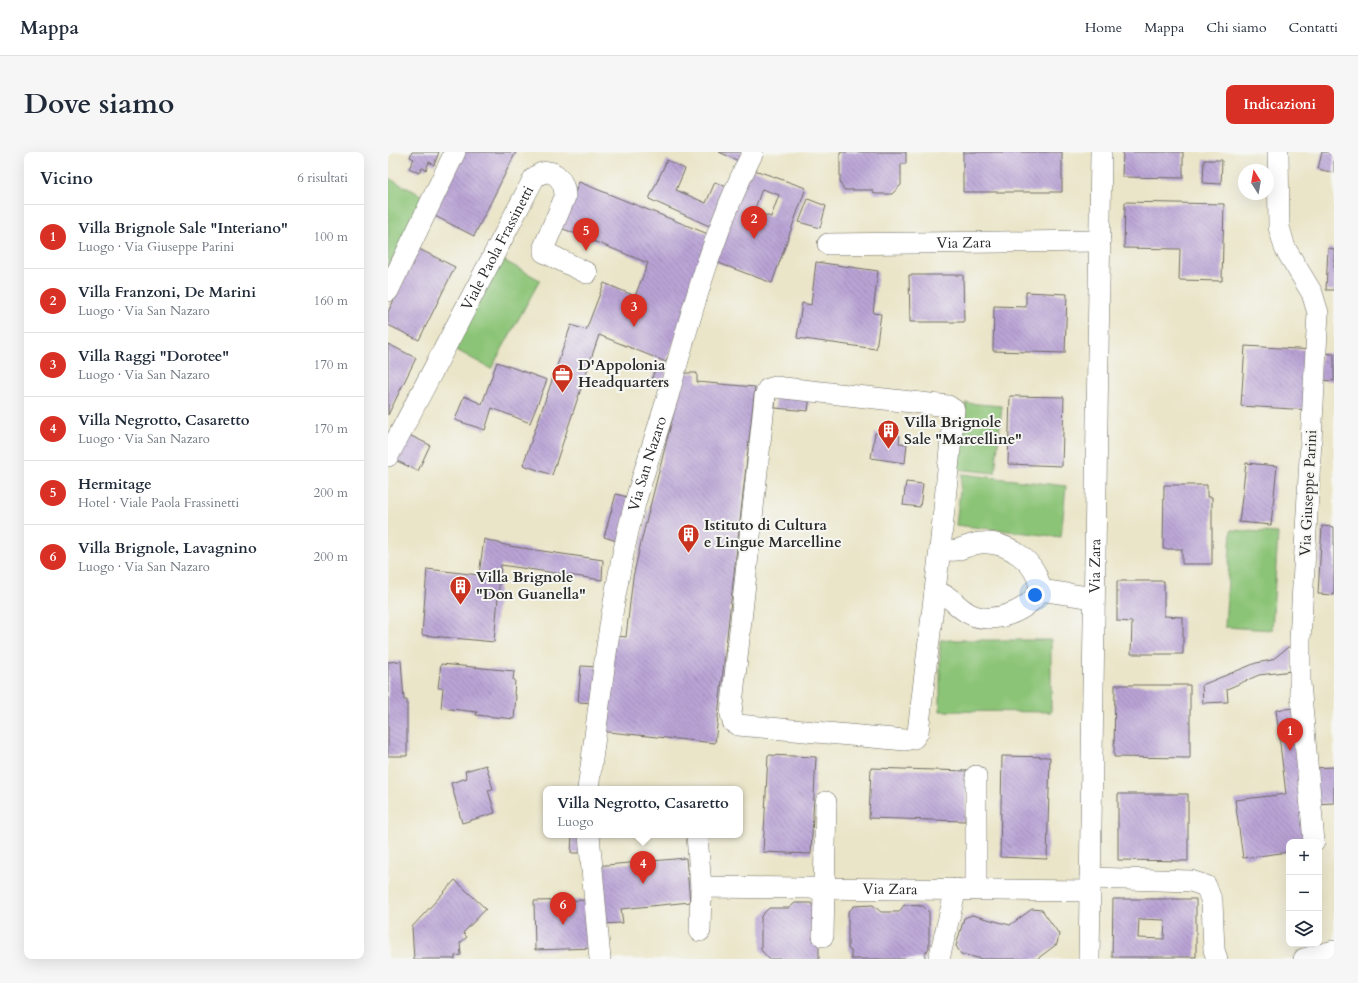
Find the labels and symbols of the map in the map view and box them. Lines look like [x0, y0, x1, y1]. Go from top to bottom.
north arrow [1238, 164, 1274, 200]
street label: Viale Paola Frassinetti [456, 182, 538, 314]
pin: 2 [741, 206, 767, 239]
pin: 5 [573, 218, 599, 251]
street label: Via Zara [936, 232, 992, 253]
pin: 3 [621, 294, 647, 327]
place label: D'Appolonia Headquarters [578, 355, 669, 392]
office icon: D'Appolonia Headquarters [550, 361, 576, 394]
place label: Villa Brignole Sale "Marcelline" [904, 412, 1022, 449]
street label: Via San Nazaro [623, 414, 671, 514]
building icon: Villa Brignole Sale "Marcelline" [876, 418, 902, 451]
street label: Via Giuseppe Parini [1295, 429, 1321, 557]
place label: Istituto di Cultura e Lingue Marcelline [704, 515, 842, 552]
building icon: Istituto di Cultura e Lingue Marcelline [675, 521, 701, 554]
street label: Via Zara [1084, 538, 1105, 594]
place label: Villa Brignole "Don Guanella" [476, 567, 586, 604]
building icon: Villa Brignole "Don Guanella" [448, 573, 474, 606]
your location [1025, 585, 1045, 605]
pin: 1 [1277, 718, 1303, 751]
pin: 4 [630, 851, 656, 884]
street label: Via Zara [862, 879, 918, 899]
pin: 6 [550, 892, 576, 925]

